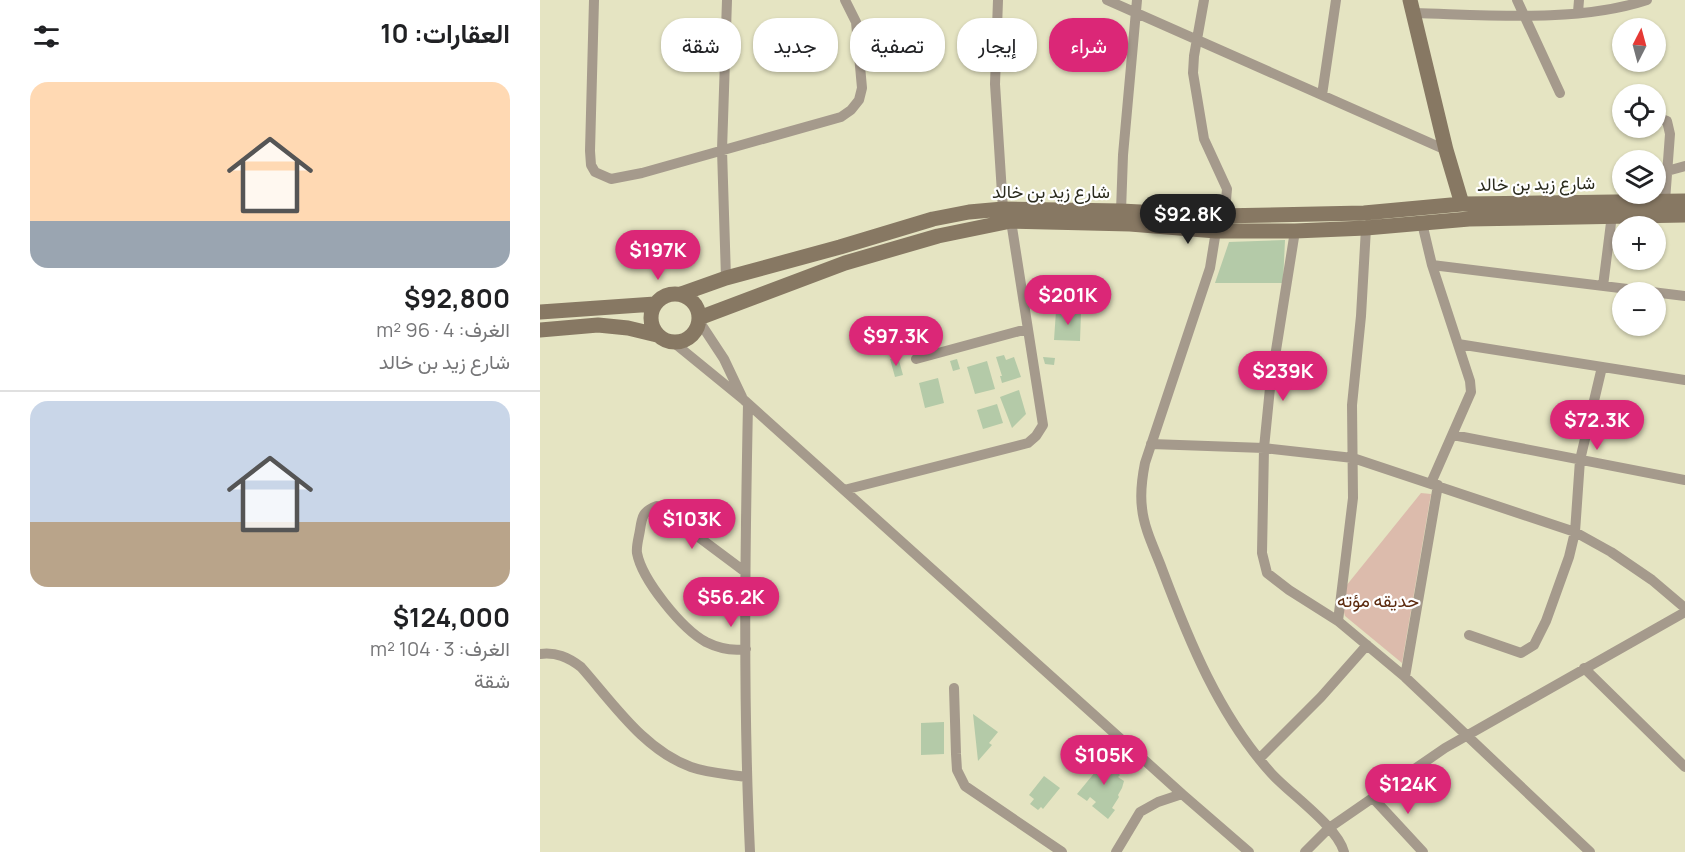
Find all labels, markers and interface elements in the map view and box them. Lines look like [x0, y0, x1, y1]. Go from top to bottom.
text: العقارات: 10 [380, 15, 510, 51]
chip: شقة [661, 18, 741, 72]
chip: جديد [753, 18, 838, 72]
chip: تصفية [850, 18, 945, 72]
chip: إيجار [957, 18, 1037, 72]
chip: شراء [1049, 18, 1128, 72]
north arrow [1612, 18, 1666, 72]
map controls [1612, 18, 1666, 336]
icon: filters [30, 20, 63, 53]
button: locate [1612, 84, 1666, 138]
icon: home [216, 121, 324, 229]
button: layers [1612, 150, 1666, 204]
street label: شارع زيد بن خالد [1477, 170, 1595, 197]
street label: شارع زيد بن خالد [992, 179, 1110, 204]
pin: $92.8K [1139, 194, 1237, 245]
text: $92.8K [1154, 200, 1222, 227]
button: + [1612, 216, 1666, 270]
pin: $197K [616, 230, 700, 281]
text: $197K [629, 236, 687, 263]
pin: $201K [1026, 275, 1110, 326]
text: $92,800 [404, 280, 510, 316]
text: $201K [1038, 281, 1098, 308]
button: − [1612, 282, 1666, 336]
text: الغرف: 4 · 96 m² [376, 316, 510, 343]
pin: $97.3K [847, 316, 945, 367]
text: $97.3K [863, 322, 929, 349]
text: شارع زيد بن خالد [379, 348, 510, 375]
pin: $239K [1241, 351, 1325, 402]
text: $239K [1252, 357, 1314, 384]
pin: $72.3K [1548, 400, 1646, 451]
text: $72.3K [1564, 406, 1630, 433]
icon: home [216, 440, 324, 548]
pin: $103K [650, 499, 734, 550]
text: $103K [662, 505, 722, 532]
pin: $56.2K [682, 577, 780, 628]
text: $56.2K [697, 583, 765, 610]
park label: حديقه مؤته [1337, 588, 1419, 612]
text: $124,000 [393, 599, 510, 635]
text: الغرف: 3 · 104 m² [370, 635, 510, 662]
text: شقة [474, 667, 510, 694]
pin: $105K [1062, 735, 1146, 786]
text: $105K [1074, 741, 1134, 768]
pin: $124K [1366, 764, 1450, 815]
text: $124K [1379, 770, 1437, 797]

